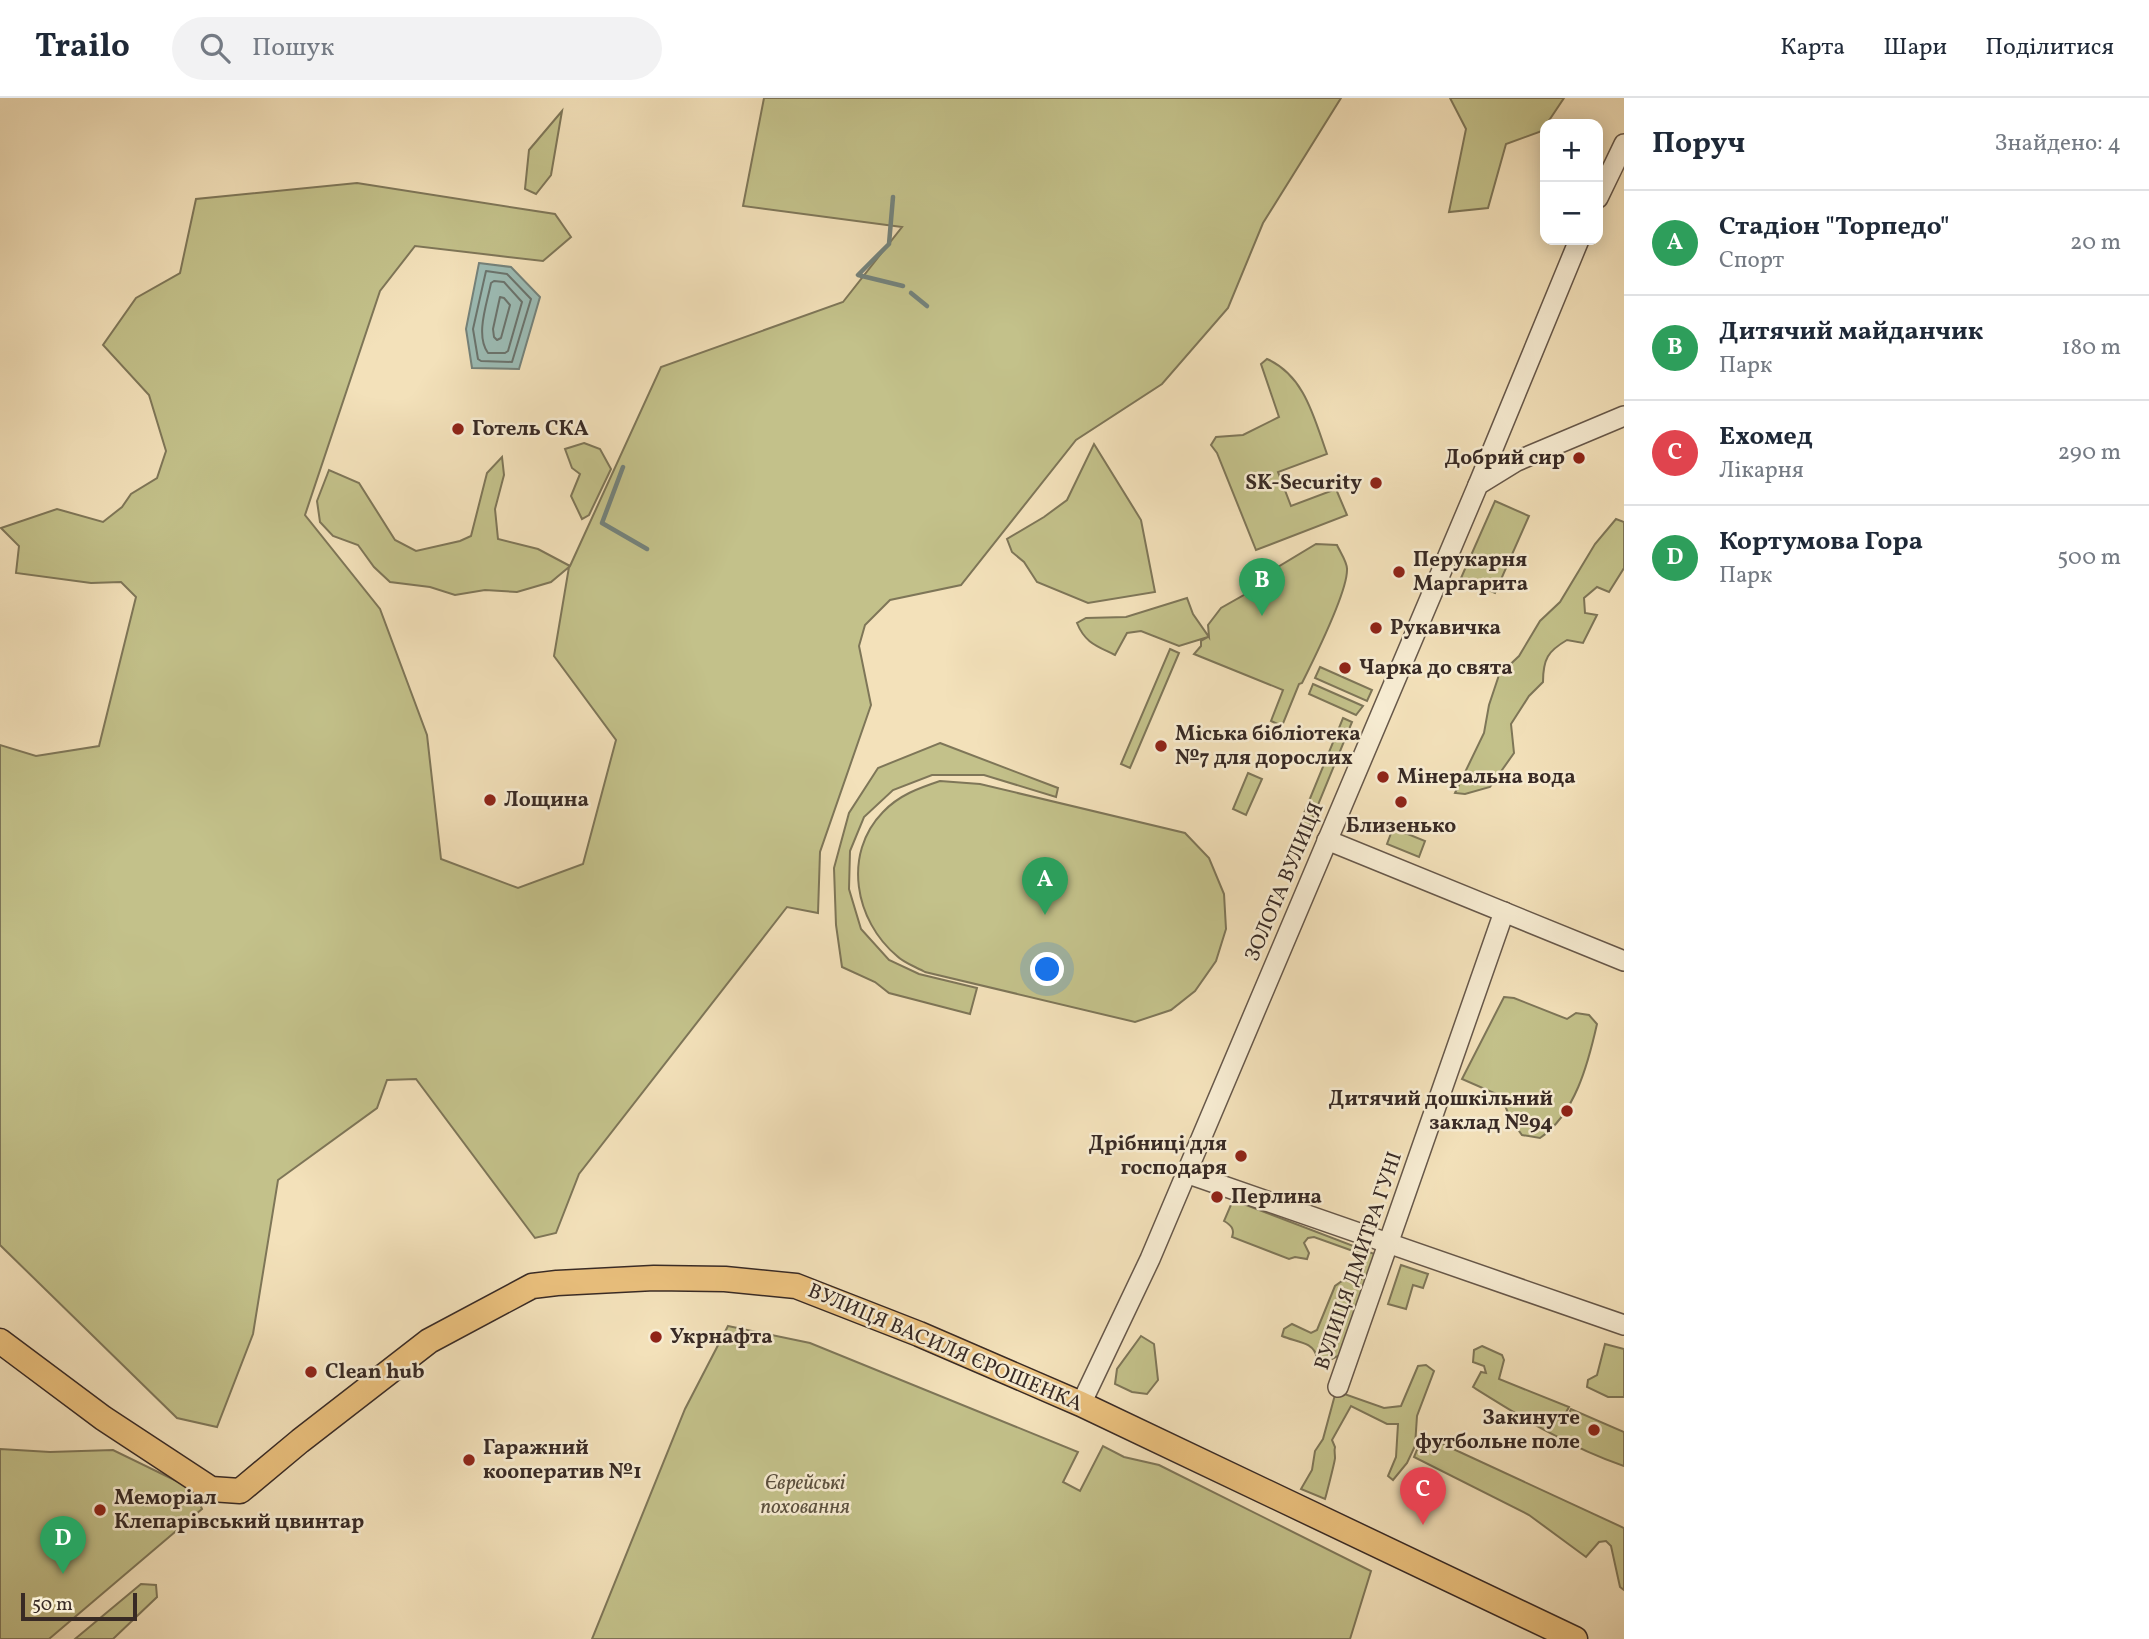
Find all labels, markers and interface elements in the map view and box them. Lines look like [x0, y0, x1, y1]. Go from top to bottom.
search box [172, 17, 662, 80]
text: Trailo [35, 25, 130, 71]
icon: search [196, 29, 234, 67]
text: Пошук [252, 30, 334, 66]
text: Карта [1780, 31, 1845, 65]
text: Шари [1883, 31, 1947, 65]
text: Поділитися [1985, 31, 2114, 65]
map controls [1540, 119, 1603, 245]
button: + [1540, 119, 1603, 182]
text: Поруч [1652, 123, 1745, 165]
text: Знайдено: 4 [1994, 128, 2121, 160]
button: − [1540, 182, 1603, 245]
text: Стадіон "Торпедо" [1719, 209, 1950, 245]
text: A [1667, 227, 1683, 259]
text: 20 m [2070, 227, 2121, 259]
text: Спорт [1719, 245, 1784, 277]
text: Дитячий майданчик [1719, 314, 1983, 350]
text: B [1667, 332, 1683, 364]
text: 180 m [2062, 332, 2121, 364]
text: Парк [1719, 350, 1772, 382]
place label: Готель СКА [472, 415, 589, 444]
text: Ехомед [1719, 419, 1813, 455]
marker: Готель СКА [450, 421, 466, 437]
text: C [1668, 437, 1682, 469]
text: 290 m [2058, 437, 2121, 469]
place label: Добрий сир [1444, 444, 1565, 473]
marker: Добрий сир [1571, 450, 1587, 466]
text: Лікарня [1719, 455, 1804, 487]
place label: SK-Security [1245, 469, 1362, 498]
marker: SK-Security [1368, 475, 1384, 491]
text: Кортумова Гора [1719, 524, 1923, 560]
text: D [1667, 542, 1683, 574]
text: 500 m [2057, 542, 2121, 574]
place label: Перукарня Маргарита [1413, 546, 1528, 599]
pin: B [1239, 558, 1285, 616]
text: Парк [1719, 560, 1772, 592]
marker: Перукарня Маргарита [1391, 564, 1407, 580]
place label: Рукавичка [1390, 614, 1501, 643]
marker: Рукавичка [1368, 620, 1384, 636]
place label: Чарка до свята [1359, 654, 1513, 683]
marker: Чарка до свята [1337, 660, 1353, 676]
place label: Міська бібліотека №7 для дорослих [1175, 720, 1361, 773]
marker: Міська бібліотека №7 для дорослих [1153, 738, 1169, 754]
place label: Мінеральна вода [1397, 763, 1576, 792]
marker: Мінеральна вода [1375, 769, 1391, 785]
place label: Лощина [504, 786, 589, 815]
marker: Лощина [482, 792, 498, 808]
marker: Близенько [1393, 794, 1409, 810]
street label: ЗОЛОТА ВУЛИЦЯ [1238, 798, 1332, 966]
place label: Близенько [1346, 812, 1456, 841]
pin: A [1022, 857, 1068, 915]
your location [1030, 952, 1064, 986]
place label: Дитячий дошкільний заклад №94 [1329, 1085, 1553, 1138]
marker: Дитячий дошкільний заклад №94 [1559, 1103, 1575, 1119]
place label: Дрібниці для господаря [1088, 1130, 1227, 1183]
marker: Дрібниці для господаря [1233, 1148, 1249, 1164]
street label: ВУЛИЦЯ ДМИТРА ГУНІ [1308, 1148, 1410, 1374]
place label: Перлина [1231, 1183, 1322, 1212]
marker: Перлина [1209, 1189, 1225, 1205]
street label: ВУЛИЦЯ ВАСИЛЯ ЄРОШЕНКА [803, 1277, 1087, 1419]
place label: Укрнафта [670, 1323, 773, 1352]
marker: Укрнафта [648, 1329, 664, 1345]
place label: Clean hub [325, 1358, 425, 1387]
marker: Clean hub [303, 1364, 319, 1380]
place label: Закинуте футбольне поле [1415, 1404, 1580, 1457]
marker: Закинуте футбольне поле [1586, 1422, 1602, 1438]
place label: Гаражний кооператив №1 [483, 1434, 642, 1487]
marker: Гаражний кооператив №1 [461, 1452, 477, 1468]
pin: C [1400, 1467, 1446, 1525]
park label: Єврейські поховання [760, 1469, 850, 1522]
place label: Меморіал Клепарівський цвинтар [114, 1484, 364, 1537]
marker: Меморіал Клепарівський цвинтар [92, 1502, 108, 1518]
pin: D [40, 1516, 86, 1574]
scale bar [21, 1590, 136, 1622]
text: 50 m [32, 1592, 73, 1618]

